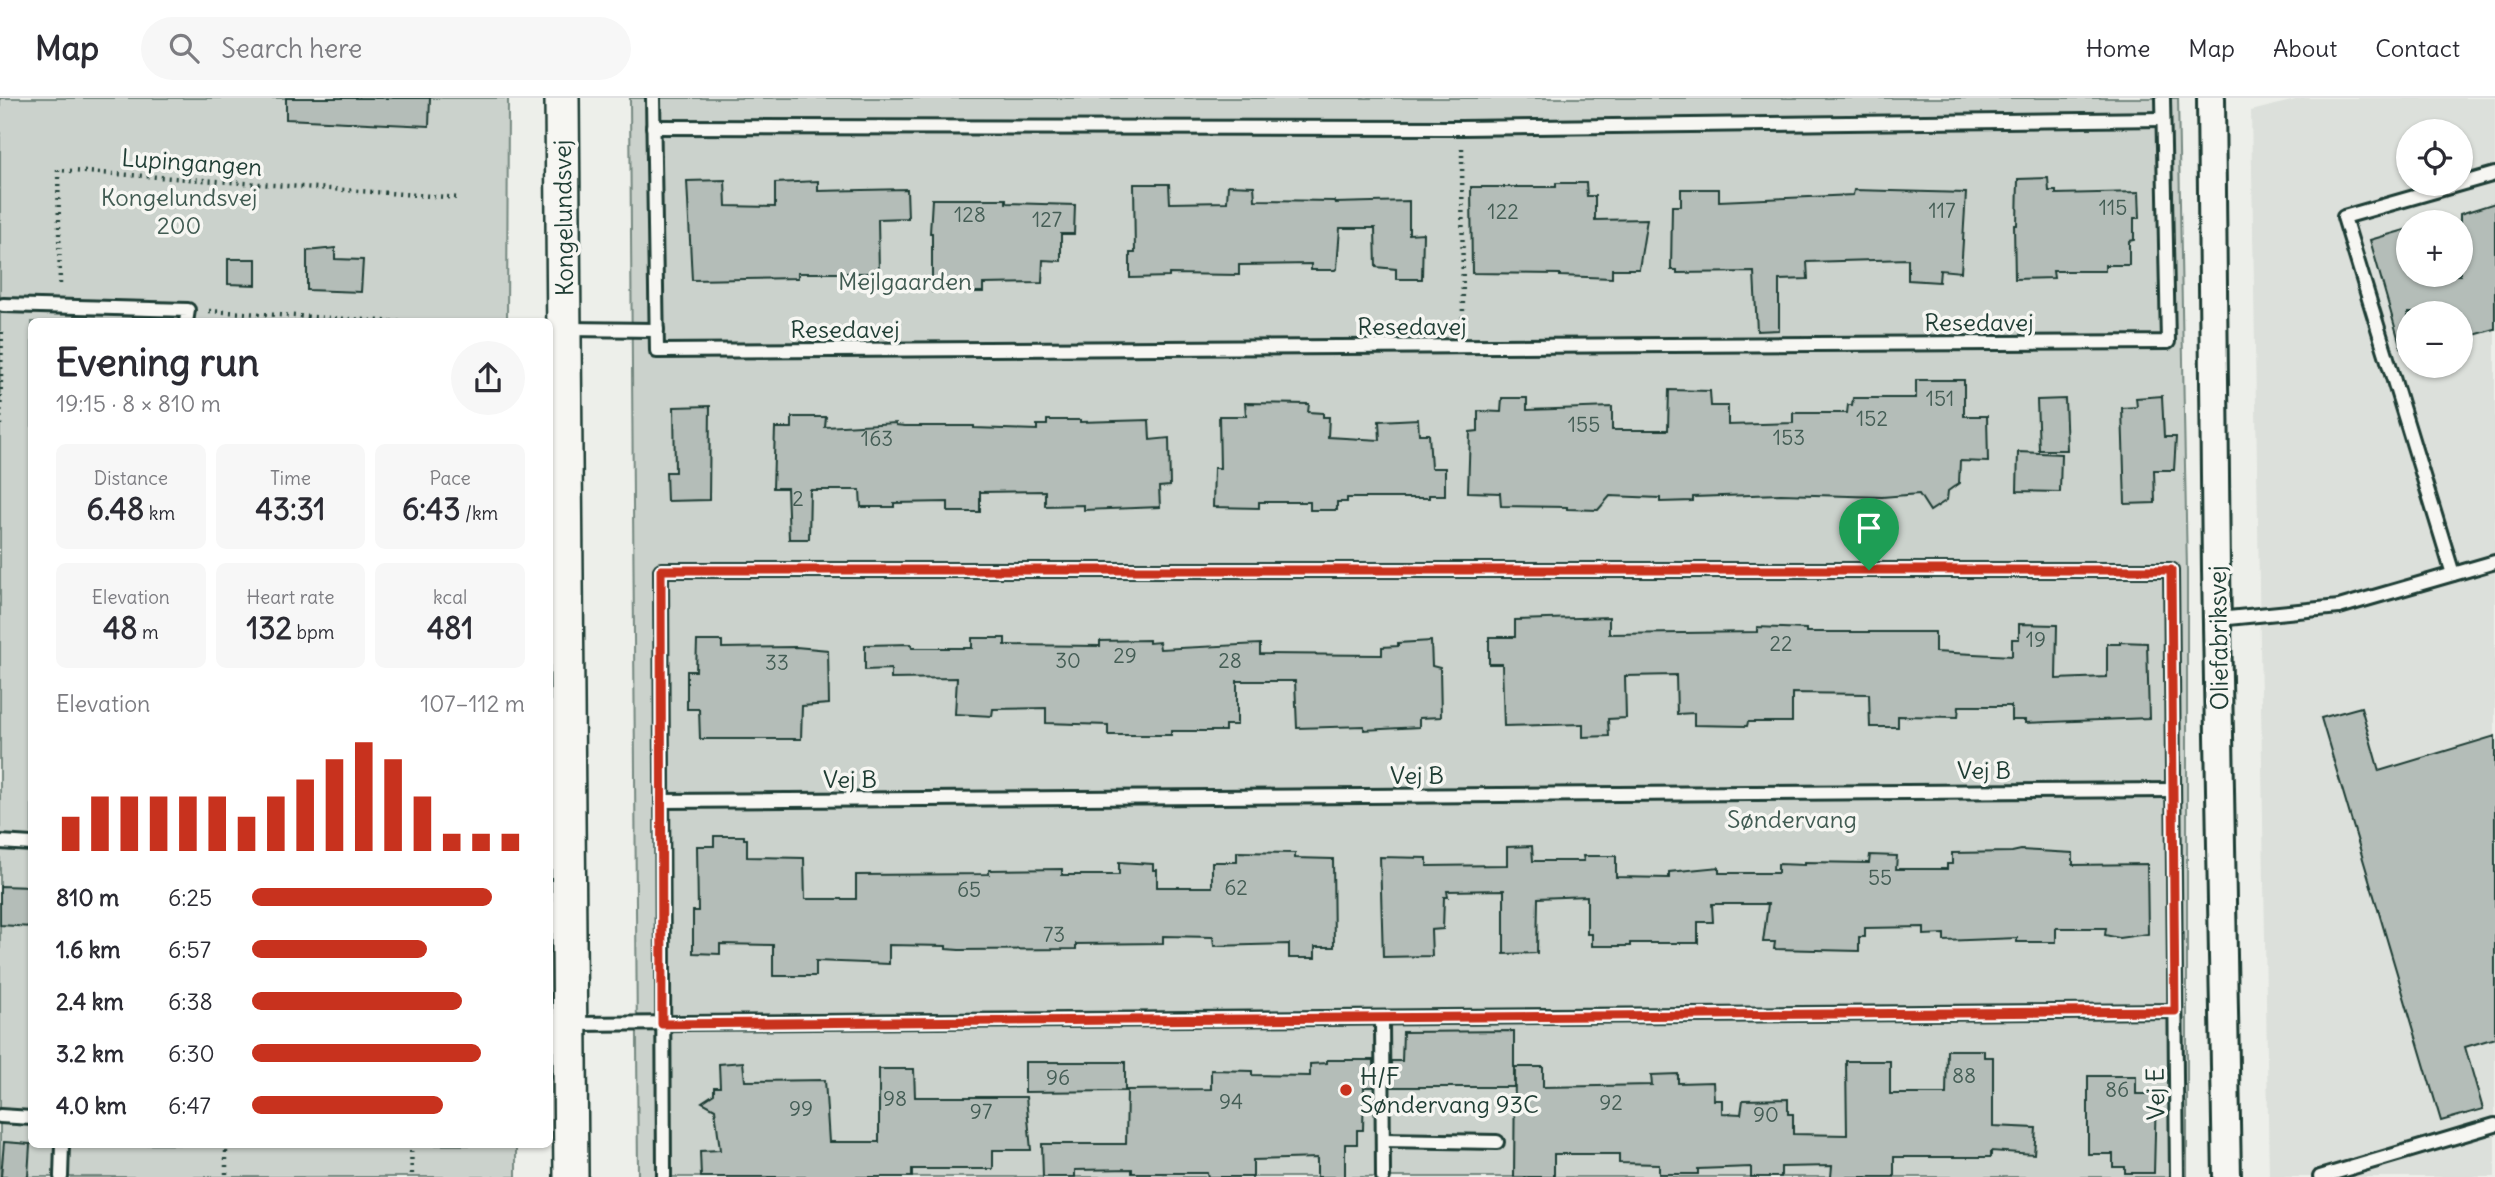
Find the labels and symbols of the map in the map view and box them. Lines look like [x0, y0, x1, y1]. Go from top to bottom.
street label: Kongelundsvej [547, 139, 579, 297]
street label: Lupingangen [121, 142, 263, 182]
park label: Kongelundsvej 200 [101, 182, 257, 240]
house number: 115 [2099, 194, 2127, 221]
house number: 117 [1929, 197, 1955, 224]
house number: 122 [1487, 198, 1519, 225]
house number: 128 [954, 201, 986, 228]
house number: 127 [1032, 206, 1062, 233]
park label: Mejlgaarden [838, 266, 972, 296]
street label: Resedavej [1924, 307, 2034, 337]
street label: Resedavej [1357, 311, 1467, 341]
street label: Resedavej [790, 314, 900, 344]
house number: 151 [1926, 385, 1954, 412]
house number: 152 [1856, 405, 1888, 432]
house number: 155 [1568, 411, 1600, 438]
house number: 153 [1773, 424, 1805, 451]
house number: 163 [861, 425, 893, 452]
house number: 2 [792, 485, 804, 512]
pin [1839, 498, 1899, 570]
street label: Oliefabriksvej [2202, 565, 2234, 711]
house number: 19 [2026, 626, 2046, 653]
house number: 22 [1769, 630, 1793, 657]
house number: 29 [1113, 642, 1137, 669]
house number: 30 [1055, 647, 1081, 674]
house number: 28 [1218, 647, 1242, 674]
house number: 33 [765, 649, 789, 676]
street label: Vej B [1957, 755, 2011, 785]
street label: Vej B [1390, 760, 1444, 790]
street label: Vej B [823, 764, 877, 794]
park label: Søndervang [1727, 804, 1857, 834]
house number: 55 [1868, 864, 1892, 891]
house number: 62 [1224, 874, 1248, 901]
house number: 65 [957, 876, 981, 903]
house number: 73 [1043, 921, 1065, 948]
place label: H/F Søndervang 93C [1360, 1061, 1539, 1119]
house number: 88 [1952, 1062, 1976, 1089]
house number: 96 [1046, 1064, 1070, 1091]
street label: Vej E [2140, 1068, 2170, 1120]
house number: 86 [2105, 1076, 2129, 1103]
marker: H/F Søndervang 93C [1338, 1082, 1354, 1098]
house number: 98 [883, 1085, 907, 1112]
house number: 94 [1219, 1088, 1243, 1115]
house number: 92 [1599, 1089, 1623, 1116]
house number: 99 [789, 1095, 813, 1122]
house number: 97 [970, 1098, 992, 1125]
house number: 90 [1753, 1101, 1779, 1128]

